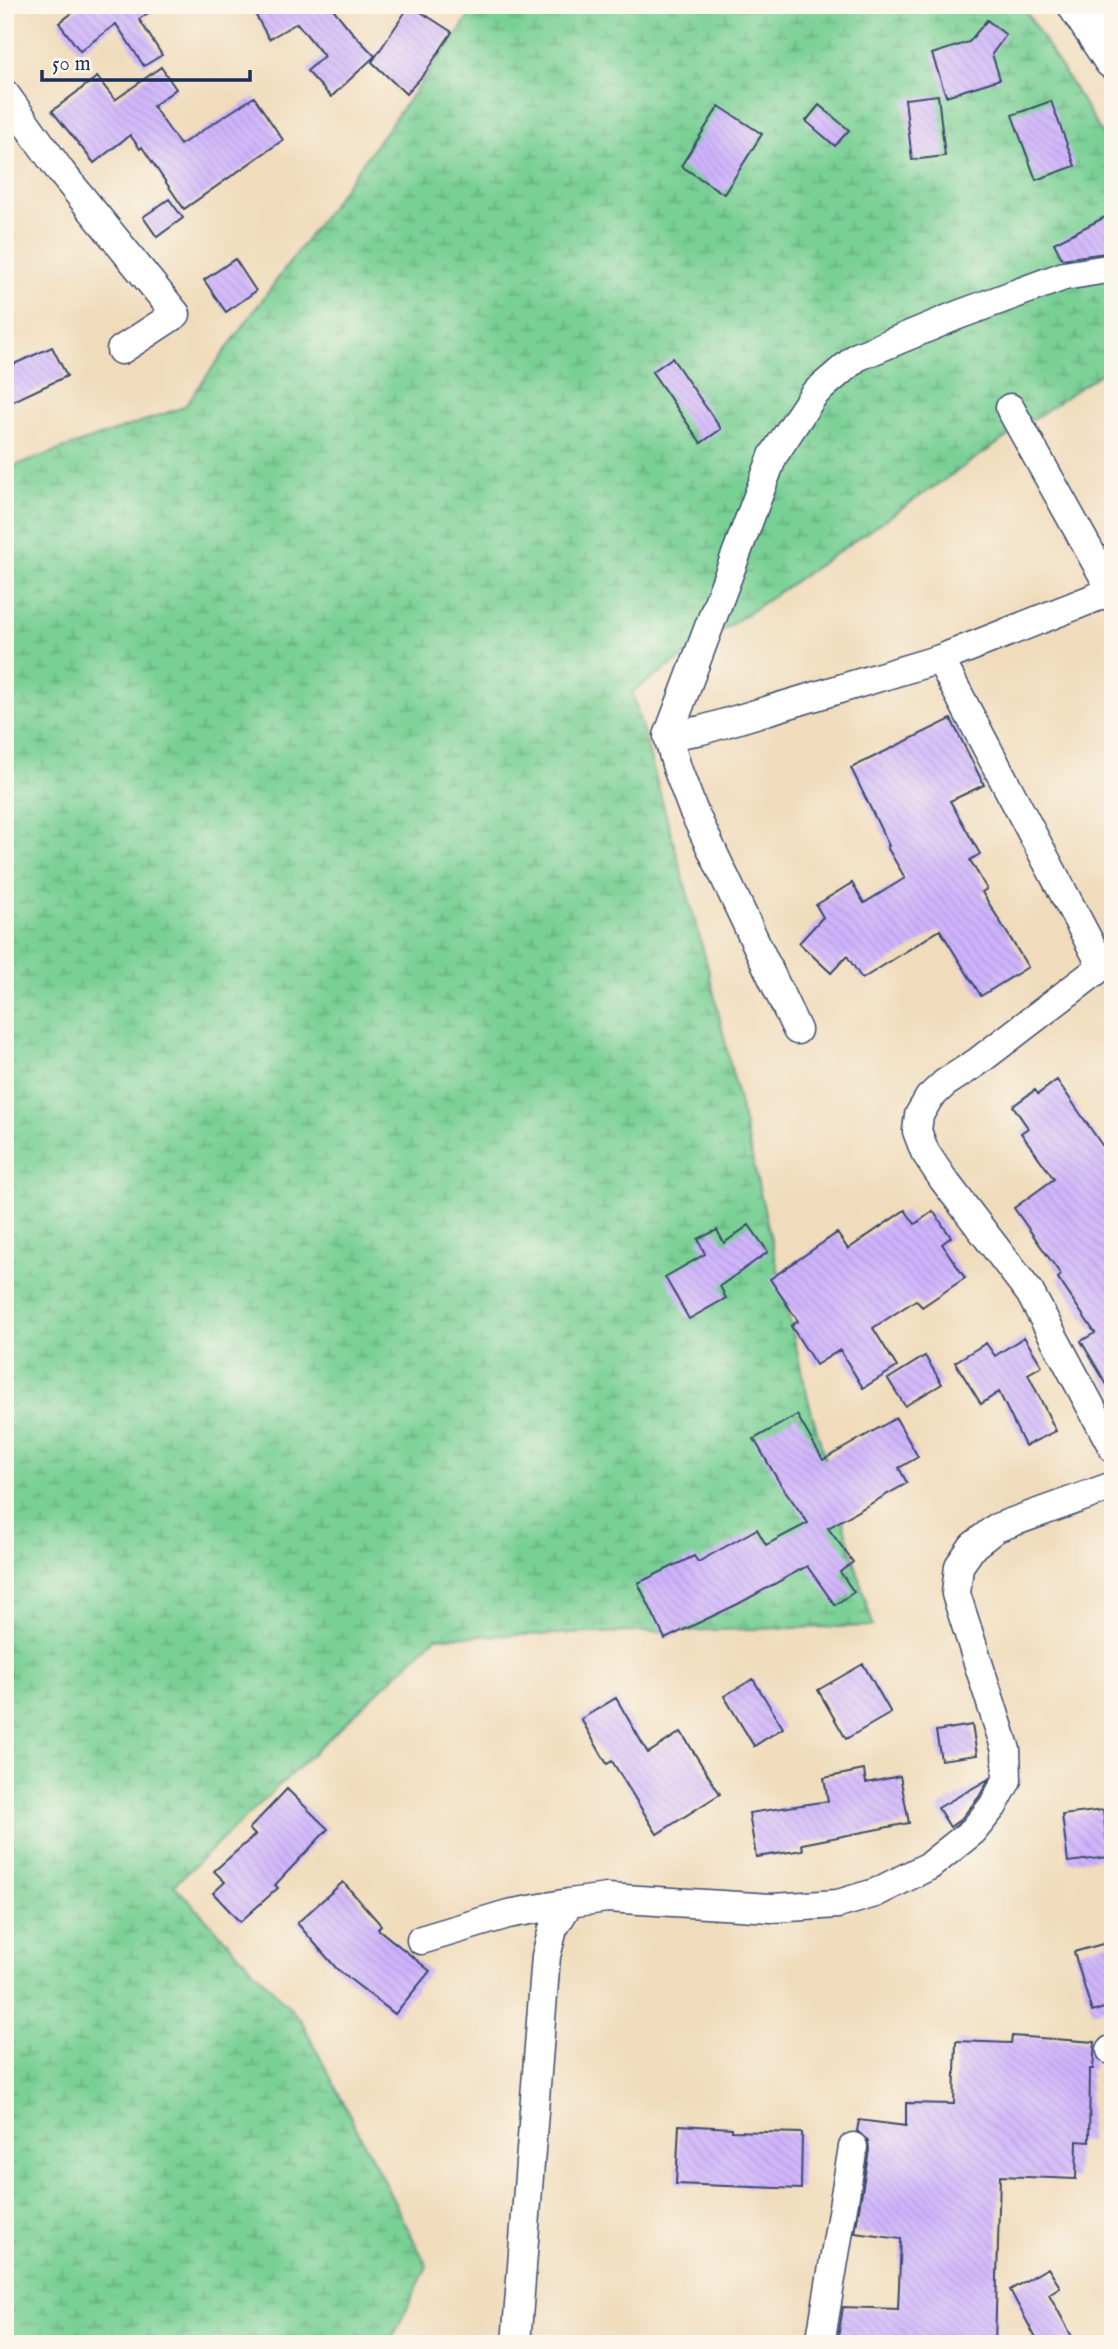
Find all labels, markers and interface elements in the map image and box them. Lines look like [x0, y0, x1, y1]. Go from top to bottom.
scale bar [42, 38, 250, 82]
text: 50 m [52, 51, 91, 78]

